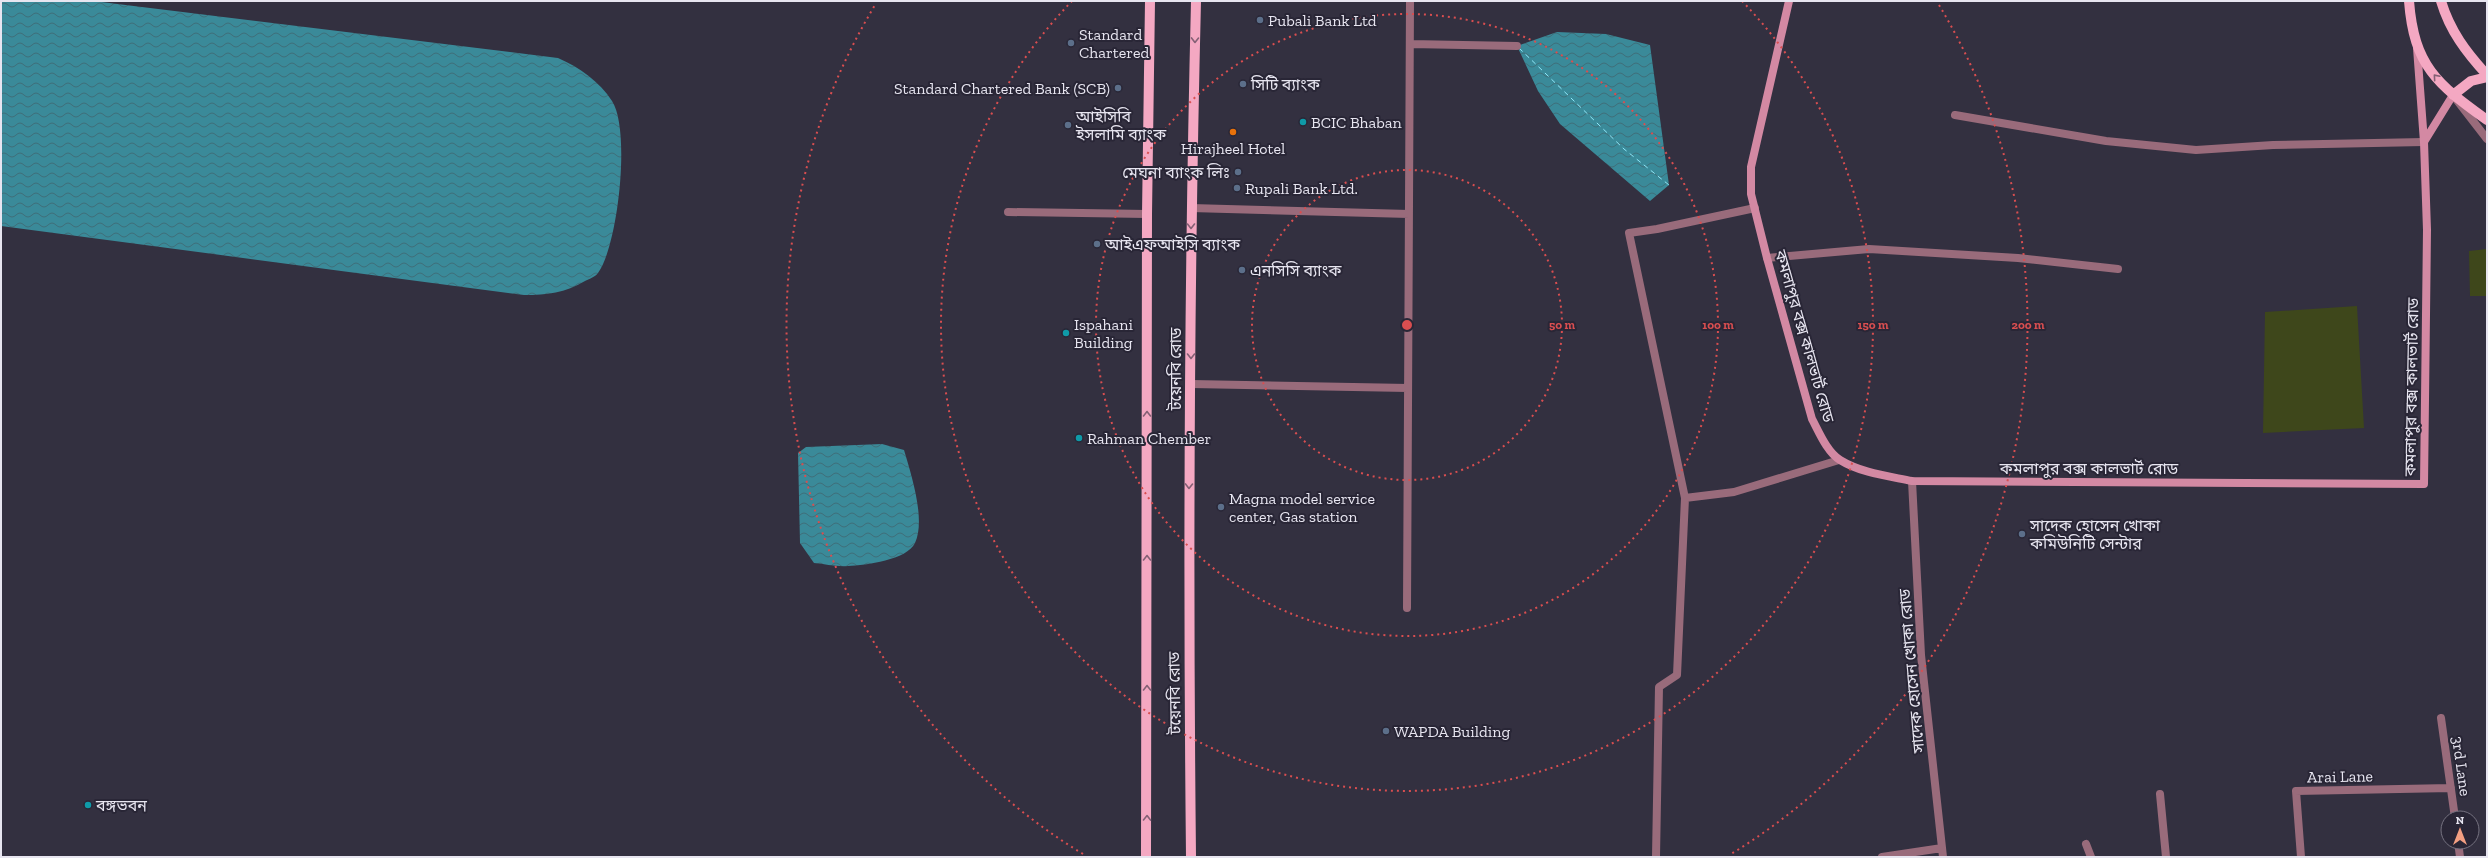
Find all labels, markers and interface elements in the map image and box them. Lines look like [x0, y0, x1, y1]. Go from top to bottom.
place label: Pubali Bank Ltd [1268, 11, 1377, 30]
marker: Pubali Bank Ltd [1255, 15, 1265, 25]
place label: Standard Chartered [1079, 25, 1149, 62]
one-way arrow [1191, 37, 1199, 43]
marker: Standard Chartered [1066, 38, 1076, 48]
one-way arrow [2433, 74, 2440, 82]
place label: সিটি ব্যাংক [1250, 75, 1321, 94]
place label: Standard Chartered Bank (SCB) [894, 79, 1110, 98]
marker: সিটি ব্যাংক [1238, 79, 1248, 89]
marker: Standard Chartered Bank (SCB) [1113, 83, 1123, 93]
place label: আইসিবি ইসলামি ব্যাংক [1075, 107, 1167, 144]
place label: BCIC Bhaban [1311, 113, 1402, 132]
marker: BCIC Bhaban [1298, 117, 1308, 127]
marker: আইসিবি ইসলামি ব্যাংক [1063, 120, 1073, 130]
marker: Hirajheel Hotel [1228, 127, 1238, 137]
place label: Hirajheel Hotel [1181, 139, 1285, 158]
place label: মেঘনা ব্যাংক লিঃ [1122, 163, 1230, 182]
marker: মেঘনা ব্যাংক লিঃ [1233, 167, 1243, 177]
place label: Rupali Bank Ltd. [1245, 179, 1358, 198]
marker: Rupali Bank Ltd. [1232, 183, 1242, 193]
one-way arrow [1187, 223, 1195, 229]
place label: আইএফআইসি ব্যাংক [1104, 235, 1241, 254]
marker: আইএফআইসি ব্যাংক [1092, 239, 1102, 249]
street label: কমলাপুর বক্স কালভার্ট রোড [1771, 247, 1839, 425]
place label: এনসিসি ব্যাংক [1250, 261, 1343, 280]
marker: এনসিসি ব্যাংক [1237, 265, 1247, 275]
street label: কমলাপুর বক্স কালভার্ট রোড [2400, 297, 2423, 477]
place label: Ispahani Building [1074, 315, 1133, 352]
centre of rings [1400, 318, 1414, 332]
text: 50 m [1549, 318, 1575, 332]
text: 100 m [1702, 318, 1734, 332]
text: 150 m [1858, 318, 1889, 332]
text: 200 m [2011, 318, 2045, 332]
street label: টয়েনবি রোড [1166, 327, 1185, 411]
marker: Ispahani Building [1061, 328, 1071, 338]
one-way arrow [1187, 353, 1195, 359]
one-way arrow [1143, 411, 1151, 417]
place label: Rahman Chember [1087, 429, 1212, 448]
marker: Rahman Chember [1074, 433, 1084, 443]
street label: কমলাপুর বক্স কালভার্ট রোড [1999, 459, 2179, 478]
one-way arrow [1185, 483, 1193, 489]
place label: Magna model service center, Gas station [1229, 489, 1375, 526]
marker: Magna model service center, Gas station [1216, 502, 1226, 512]
place label: সাদেক হোসেন খোকা কমিউনিটি সেন্টার [2029, 516, 2161, 553]
marker: সাদেক হোসেন খোকা কমিউনিটি সেন্টার [2017, 529, 2027, 539]
one-way arrow [1143, 555, 1151, 561]
street label: সাদেক হোসেন খোকা রোড [1895, 587, 1928, 755]
street label: টয়েনবি রোড [1164, 651, 1185, 735]
one-way arrow [1143, 685, 1151, 691]
place label: WAPDA Building [1394, 722, 1511, 741]
marker: WAPDA Building [1381, 726, 1391, 736]
street label: 3rd Lane [2448, 735, 2475, 797]
street label: Arai Lane [2307, 766, 2373, 787]
place label: বঙ্গভবন [95, 796, 147, 815]
marker: বঙ্গভবন [83, 800, 93, 810]
north arrow [2440, 810, 2480, 850]
text: N [2456, 814, 2465, 827]
one-way arrow [1143, 815, 1151, 821]

